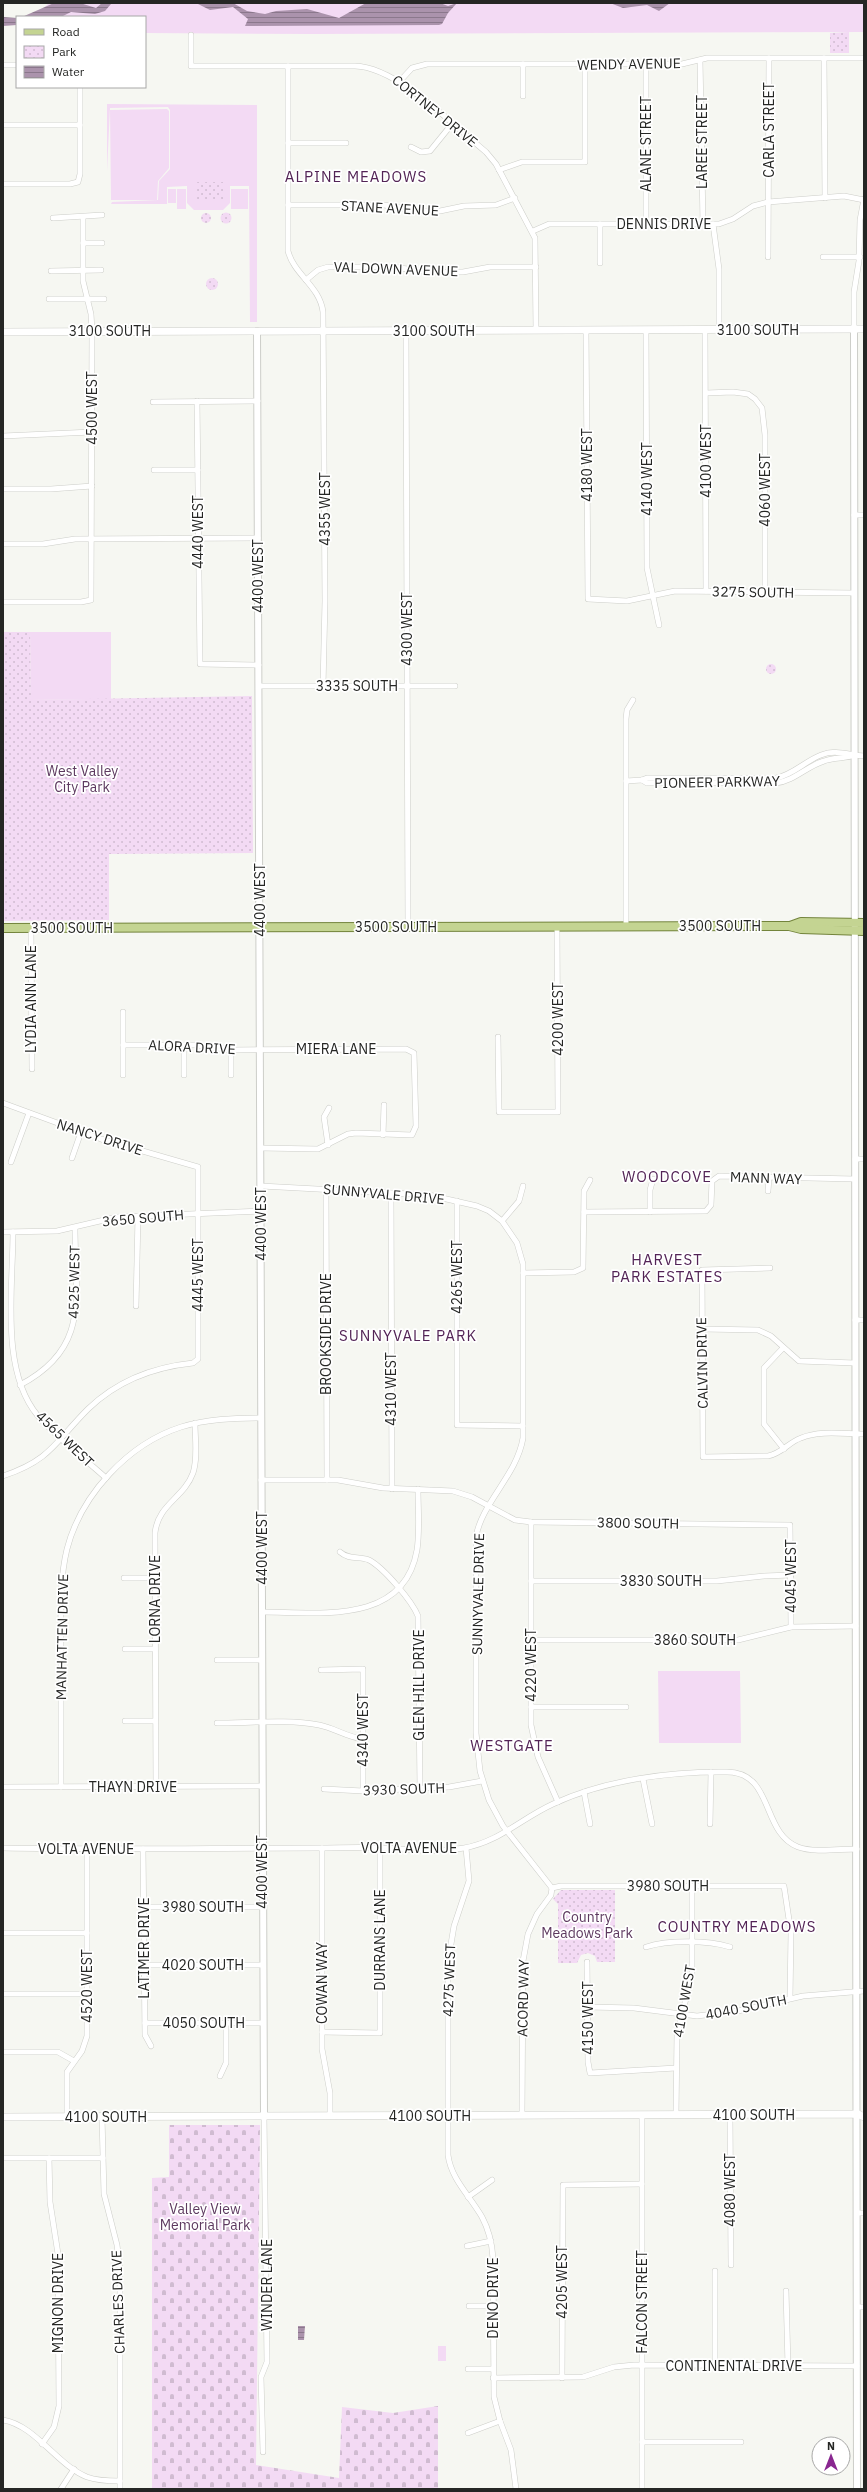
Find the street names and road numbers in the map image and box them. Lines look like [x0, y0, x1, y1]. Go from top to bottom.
street label: WENDY AVENUE [577, 54, 681, 74]
street label: CORTNEY DRIVE [388, 71, 482, 151]
street label: CARLA STREET [760, 82, 778, 178]
street label: LAREE STREET [693, 95, 711, 189]
street label: ALANE STREET [637, 96, 655, 192]
street label: STANE AVENUE [341, 196, 439, 220]
street label: DENNIS DRIVE [616, 215, 712, 233]
street label: VAL DOWN AVENUE [333, 258, 459, 280]
street label: 3100 SOUTH [717, 321, 799, 339]
street label: 3100 SOUTH [69, 322, 151, 340]
street label: 3100 SOUTH [393, 322, 475, 340]
street label: 4500 WEST [83, 371, 101, 445]
street label: 4100 WEST [697, 424, 715, 498]
street label: 4180 WEST [578, 428, 596, 502]
street label: 4140 WEST [638, 442, 656, 516]
street label: 4060 WEST [756, 453, 774, 527]
street label: 4355 WEST [316, 472, 334, 546]
street label: 4440 WEST [189, 495, 207, 569]
street label: 4400 WEST [249, 539, 267, 613]
street label: 3275 SOUTH [712, 582, 794, 602]
street label: 4300 WEST [398, 592, 416, 666]
street label: 3335 SOUTH [316, 677, 398, 695]
street label: PIONEER PARKWAY [654, 772, 781, 792]
street label: 4400 WEST [251, 863, 269, 937]
street label: 3500 SOUTH [679, 917, 761, 935]
street label: 3500 SOUTH [355, 918, 437, 936]
street label: 3500 SOUTH [31, 919, 113, 937]
street label: LYDIA ANN LANE [22, 945, 40, 1053]
street label: 4200 WEST [549, 982, 567, 1056]
street label: ALORA DRIVE [148, 1036, 236, 1058]
street label: MIERA LANE [296, 1040, 376, 1058]
street label: NANCY DRIVE [55, 1115, 145, 1159]
street label: MANN WAY [730, 1168, 803, 1188]
street label: SUNNYVALE DRIVE [323, 1180, 445, 1208]
street label: 4400 WEST [252, 1187, 270, 1261]
street label: 3650 SOUTH [101, 1205, 185, 1231]
street label: 4445 WEST [189, 1238, 207, 1312]
street label: 4265 WEST [448, 1240, 466, 1314]
street label: 4525 WEST [64, 1245, 84, 1319]
street label: BROOKSIDE DRIVE [317, 1273, 335, 1395]
street label: CALVIN DRIVE [692, 1317, 712, 1409]
street label: 4310 WEST [382, 1352, 400, 1426]
street label: 4565 WEST [32, 1407, 98, 1471]
street label: 4400 WEST [253, 1511, 271, 1585]
street label: 3800 SOUTH [597, 1513, 679, 1533]
street label: SUNNYVALE DRIVE [468, 1533, 488, 1655]
street label: 4045 WEST [782, 1539, 800, 1613]
street label: LORNA DRIVE [146, 1555, 164, 1643]
street label: 3830 SOUTH [620, 1572, 702, 1590]
street label: MANHATTEN DRIVE [52, 1574, 72, 1700]
street label: 4220 WEST [522, 1628, 540, 1702]
street label: GLEN HILL DRIVE [410, 1629, 428, 1741]
street label: 3860 SOUTH [654, 1631, 736, 1649]
street label: 4340 WEST [354, 1693, 372, 1767]
street label: THAYN DRIVE [89, 1778, 177, 1796]
street label: 3930 SOUTH [363, 1779, 445, 1799]
street label: 4400 WEST [253, 1835, 271, 1909]
street label: VOLTA AVENUE [361, 1839, 457, 1857]
street label: VOLTA AVENUE [38, 1840, 134, 1858]
street label: 3980 SOUTH [627, 1877, 709, 1895]
street label: DURRANS LANE [371, 1889, 389, 1991]
street label: LATIMER DRIVE [135, 1897, 153, 1999]
street label: 3980 SOUTH [162, 1898, 244, 1916]
street label: COWAN WAY [313, 1941, 331, 2024]
street label: 4275 WEST [439, 1943, 459, 2017]
street label: 4520 WEST [78, 1949, 96, 2023]
street label: 4020 SOUTH [162, 1956, 244, 1974]
street label: ACORD WAY [513, 1958, 533, 2037]
street label: 4100 WEST [669, 1963, 699, 2039]
street label: 4150 WEST [579, 1981, 597, 2055]
street label: 4040 SOUTH [704, 1990, 788, 2024]
street label: 4050 SOUTH [163, 2014, 245, 2032]
street label: 4100 SOUTH [713, 2106, 795, 2124]
street label: 4100 SOUTH [389, 2107, 471, 2125]
street label: 4100 SOUTH [65, 2108, 147, 2126]
street label: 4080 WEST [721, 2153, 739, 2227]
street label: WINDER LANE [258, 2239, 276, 2331]
street label: 4205 WEST [553, 2245, 571, 2319]
street label: CHARLES DRIVE [107, 2250, 129, 2354]
street label: FALCON STREET [633, 2250, 651, 2354]
street label: MIGNON DRIVE [49, 2253, 67, 2353]
street label: DENO DRIVE [484, 2257, 502, 2339]
street label: CONTINENTAL DRIVE [666, 2357, 802, 2375]

